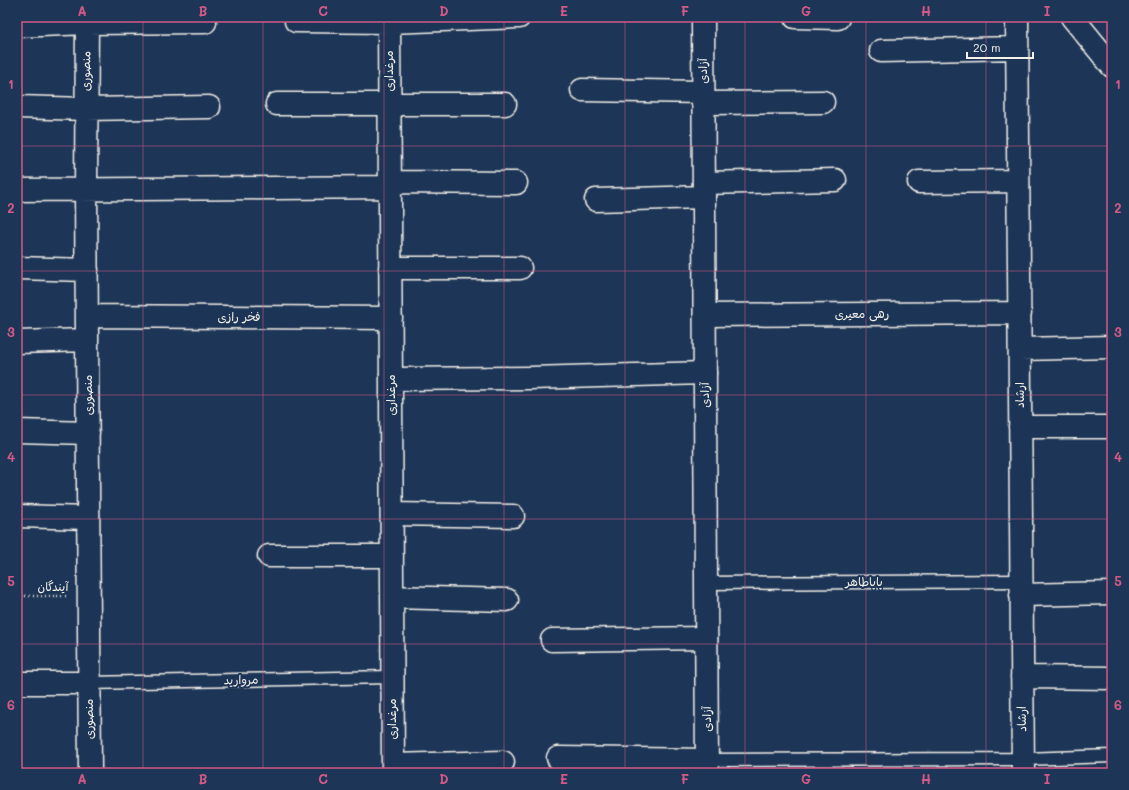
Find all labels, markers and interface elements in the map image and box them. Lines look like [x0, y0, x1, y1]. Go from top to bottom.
text: A [77, 2, 87, 19]
text: B [199, 2, 208, 19]
text: C [318, 2, 328, 19]
text: D [439, 2, 449, 19]
text: E [560, 2, 568, 19]
text: F [681, 2, 689, 19]
text: G [801, 2, 811, 19]
text: H [921, 2, 931, 19]
text: I [1044, 2, 1051, 19]
scale bar [967, 34, 1033, 60]
text: 20 m [973, 39, 1001, 55]
street label: مرغداری [380, 50, 396, 92]
street label: منصوری [77, 51, 93, 91]
street label: آزادی [694, 57, 710, 84]
text: 1 [8, 75, 14, 92]
text: 1 [1115, 75, 1121, 92]
text: 2 [7, 199, 15, 216]
text: 2 [1114, 199, 1122, 216]
street label: رهی معیری [835, 305, 889, 322]
street label: فخر رازی [218, 308, 260, 324]
text: 3 [7, 323, 15, 340]
text: 3 [1114, 323, 1122, 340]
street label: مرغداری [382, 374, 398, 416]
street label: منصوری [79, 375, 95, 415]
street label: آزادی [696, 381, 712, 408]
street label: ارشاد [1011, 382, 1027, 408]
text: 4 [7, 448, 15, 465]
text: 4 [1114, 448, 1122, 465]
text: 5 [7, 572, 15, 589]
text: 5 [1114, 572, 1122, 589]
street label: باباطاهر [844, 573, 883, 590]
street label: آیندگان [38, 578, 69, 594]
street label: مروارید [223, 671, 259, 688]
text: 6 [7, 696, 15, 713]
text: 6 [1114, 696, 1122, 713]
street label: مرغداری [383, 698, 399, 740]
street label: منصوری [80, 699, 96, 739]
street label: آزادی [698, 705, 714, 732]
street label: ارشاد [1013, 706, 1029, 732]
text: A [77, 770, 87, 787]
text: B [199, 770, 208, 787]
text: C [318, 770, 328, 787]
text: D [439, 770, 449, 787]
text: E [560, 770, 568, 787]
text: F [681, 770, 689, 787]
text: G [801, 770, 811, 787]
text: H [921, 770, 931, 787]
text: I [1044, 770, 1051, 787]

